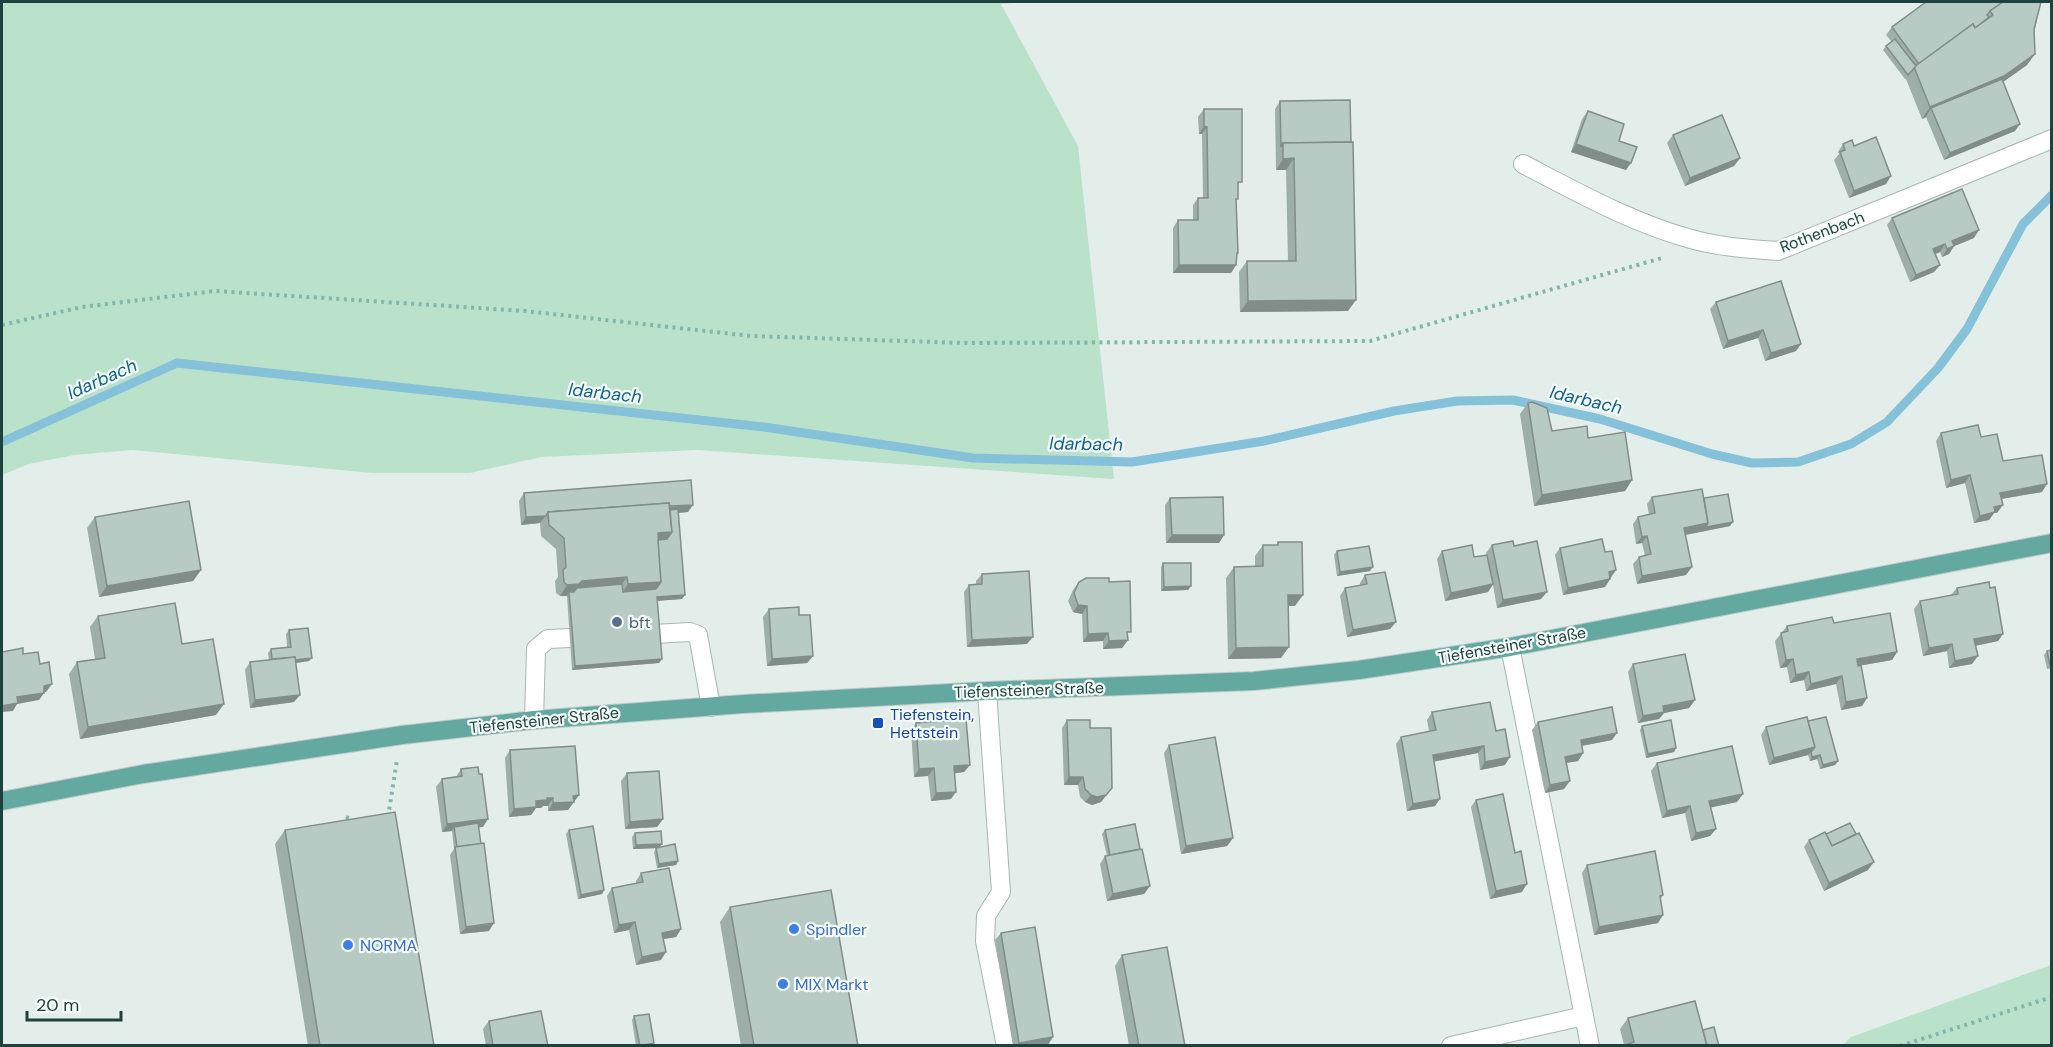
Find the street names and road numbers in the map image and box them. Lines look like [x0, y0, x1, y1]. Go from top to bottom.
street label: Rothenbach [1777, 206, 1867, 258]
street label: Tiefensteiner Straße [1436, 622, 1588, 668]
street label: Tiefensteiner Straße [954, 677, 1104, 703]
street label: Tiefensteiner Straße [468, 702, 620, 738]

